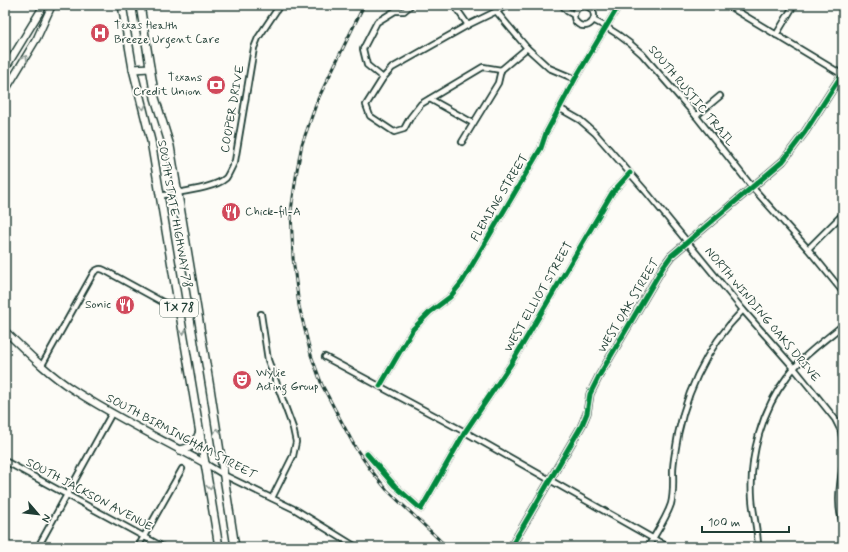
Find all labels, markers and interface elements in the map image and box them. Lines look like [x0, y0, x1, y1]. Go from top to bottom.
place label: Texas Health Breeze Urgent Care [114, 18, 220, 49]
hospital icon: Texas Health Breeze Urgent Care [89, 22, 111, 44]
street label: SOUTH RUSTIC TRAIL [644, 42, 738, 150]
one-way arrow [21, 55, 28, 62]
street label: COOPER DRIVE [217, 63, 249, 154]
place label: Texans Credit Union [133, 70, 203, 100]
bank icon: Texans Credit Union [205, 74, 227, 96]
one-way arrow [138, 104, 146, 111]
street label: SOUTH STATE HIGHWAY 78 [153, 139, 195, 289]
street label: FLEMING STREET [468, 151, 532, 245]
restaurant icon: Chick-fil-A [220, 201, 242, 223]
place label: Chick-fil-A [245, 204, 301, 220]
street label: WEST ELLIOT STREET [501, 239, 577, 355]
street label: NORTH WINDING OAKS DRIVE [701, 244, 824, 386]
street label: WEST OAK STREET [594, 255, 664, 356]
restaurant icon: Sonic [114, 294, 136, 316]
place label: Sonic [85, 297, 111, 313]
road number: TX 78 [160, 299, 198, 317]
one-way arrow [179, 328, 187, 335]
place label: Wylie Acting Group [256, 365, 319, 396]
theatre icon: Wylie Acting Group [231, 369, 253, 391]
street label: SOUTH BIRMINGHAM STREET [103, 391, 260, 484]
one-way arrow [213, 428, 222, 434]
street label: SOUTH JACKSON AVENUE [23, 455, 155, 535]
one-way arrow [205, 484, 214, 490]
north arrow [18, 494, 58, 534]
scale bar [702, 508, 789, 534]
text: 100 m [708, 515, 740, 531]

